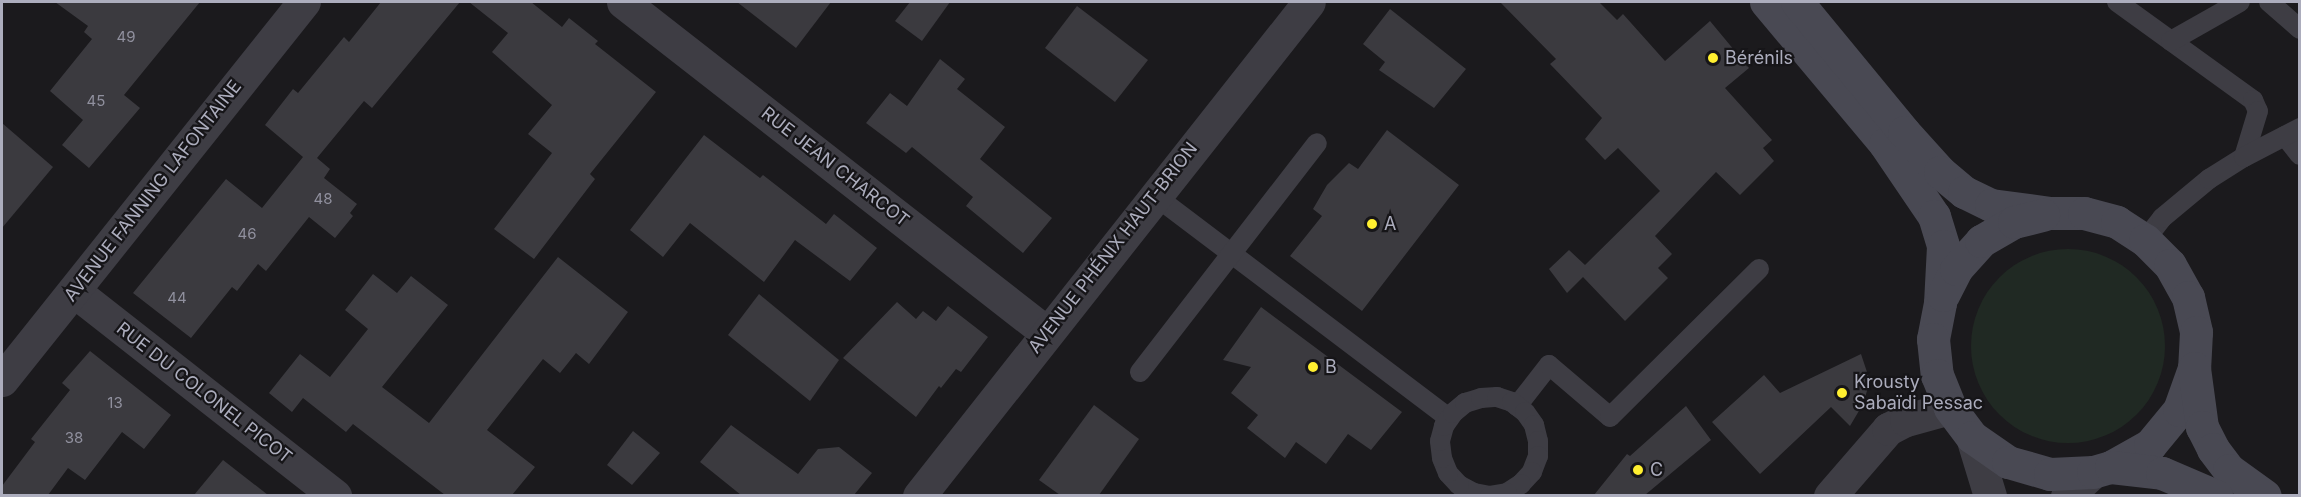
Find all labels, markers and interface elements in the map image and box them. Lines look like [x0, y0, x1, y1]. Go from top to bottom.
house number: 49 [117, 28, 135, 46]
place label: Bérénils [1725, 47, 1793, 69]
marker: Bérénils [1706, 51, 1720, 65]
street label: AVENUE FANNING LAFONTAINE [60, 76, 246, 306]
house number: 45 [87, 92, 105, 110]
street label: RUE JEAN CHARCOT [757, 103, 913, 231]
street label: AVENUE PHÉNIX HAUT-BRION [1024, 138, 1202, 358]
house number: 48 [314, 190, 332, 208]
place label: A [1384, 213, 1396, 235]
marker: A [1365, 217, 1379, 231]
house number: 46 [238, 225, 256, 243]
house number: 44 [167, 289, 187, 307]
street label: RUE DU COLONEL PICOT [112, 318, 296, 468]
place label: B [1325, 356, 1337, 378]
marker: B [1306, 360, 1320, 374]
place label: Krousty Sabaïdi Pessac [1854, 372, 1983, 415]
marker: Krousty Sabaïdi Pessac [1835, 386, 1849, 400]
house number: 13 [107, 394, 123, 412]
house number: 38 [65, 429, 83, 447]
place label: C [1650, 459, 1663, 481]
marker: C [1631, 463, 1645, 477]

